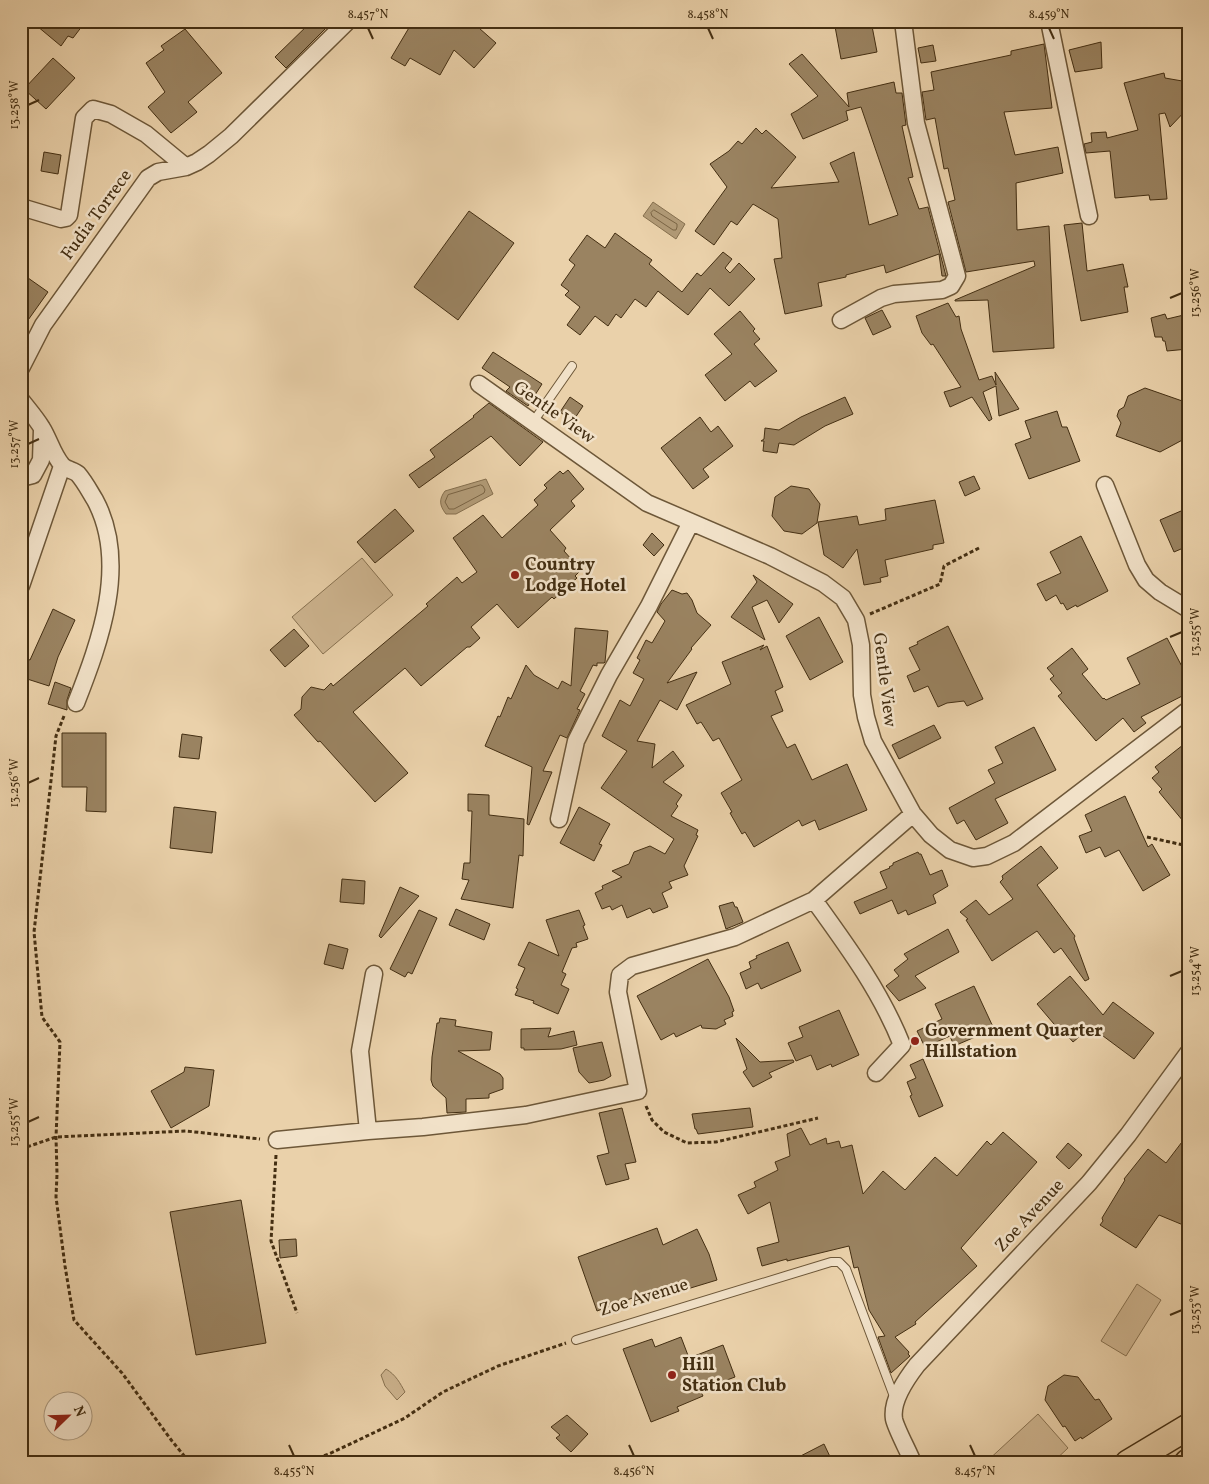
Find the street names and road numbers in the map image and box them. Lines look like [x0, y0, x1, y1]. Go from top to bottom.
street label: Fudia Torrece [56, 165, 138, 265]
street label: Gentle View [508, 376, 600, 450]
street label: Gentle View [866, 631, 902, 729]
street label: Zoe Avenue [990, 1174, 1070, 1258]
street label: Zoe Avenue [596, 1273, 692, 1323]

